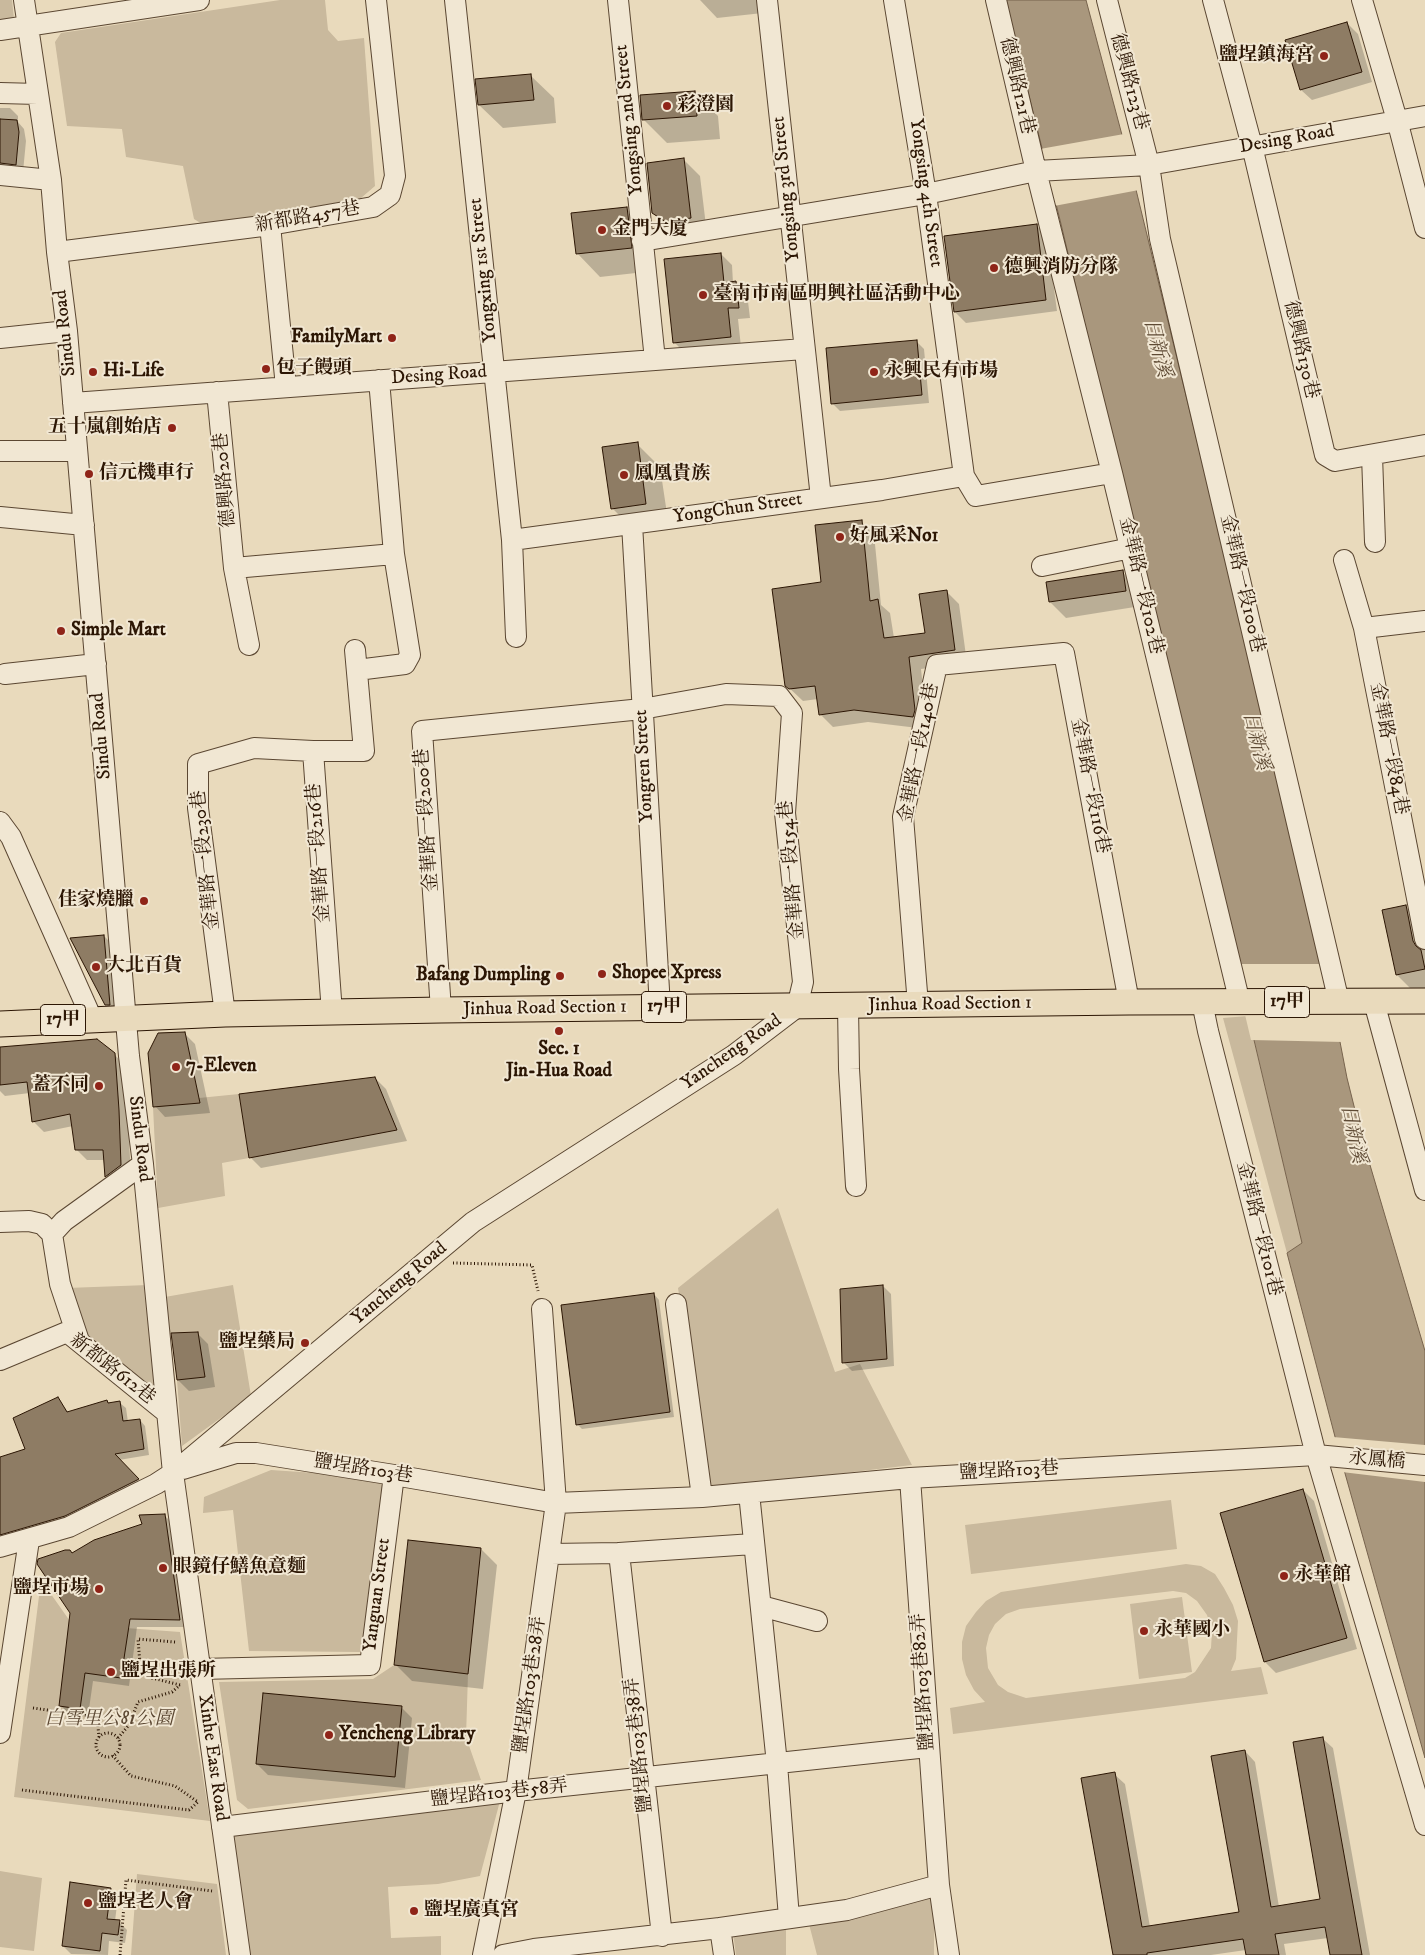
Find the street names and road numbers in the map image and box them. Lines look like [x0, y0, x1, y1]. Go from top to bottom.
street label: 德興路123巷 [1104, 31, 1152, 133]
street label: 德興路121巷 [994, 35, 1038, 137]
street label: Yongsing 2nd Street [611, 44, 649, 196]
street label: Yongsing 3rd Street [768, 115, 806, 263]
street label: Yongsing 4th Street [903, 117, 947, 269]
street label: Desing Road [1238, 120, 1336, 160]
street label: Yongxing 1st Street [465, 197, 503, 343]
street label: 新都路457巷 [254, 198, 362, 238]
street label: Sindu Road [50, 289, 82, 377]
street label: 德興路130巷 [1278, 299, 1322, 401]
street label: Desing Road [390, 361, 488, 391]
street label: 德興路20巷 [210, 431, 242, 529]
street label: YongChun Street [672, 489, 804, 529]
street label: 金華路一段100巷 [1214, 513, 1268, 655]
street label: 金華路一段102巷 [1113, 515, 1167, 657]
street label: 金華路一段140巷 [895, 681, 945, 825]
street label: 金華路一段84巷 [1364, 681, 1412, 817]
street label: Sindu Road [87, 692, 117, 780]
street label: Yongren Street [631, 709, 659, 823]
street label: 金華路一段116巷 [1065, 716, 1113, 856]
street label: 金華路一段200巷 [412, 747, 444, 893]
street label: 金華路一段216巷 [304, 782, 336, 924]
street label: 金華路一段230巷 [188, 789, 226, 931]
street label: 金華路一段154巷 [776, 799, 810, 941]
road number: 17甲 [1264, 986, 1310, 1018]
road number: 17甲 [642, 992, 686, 1022]
street label: Jinhua Road Section 1 [868, 992, 1032, 1018]
street label: Jinhua Road Section 1 [463, 996, 627, 1022]
road number: 17甲 [40, 1004, 86, 1036]
street label: Yancheng Road [677, 1010, 787, 1096]
street label: Sindu Road [122, 1095, 156, 1183]
street label: 金華路一段101巷 [1230, 1159, 1286, 1299]
street label: Yancheng Road [348, 1238, 452, 1330]
street label: 新都路612巷 [65, 1330, 159, 1410]
street label: 永鳳橋 [1348, 1447, 1406, 1475]
street label: 鹽埕路103巷 [312, 1451, 414, 1489]
street label: 鹽埕路103巷 [958, 1458, 1060, 1486]
street label: Yanguan Street [360, 1537, 396, 1653]
street label: 鹽埕路103巷82弄 [908, 1612, 940, 1752]
street label: 鹽埕路103巷28弄 [510, 1615, 552, 1755]
street label: 鹽埕路103巷38弄 [622, 1676, 658, 1814]
street label: Xinhe East Road [192, 1693, 232, 1823]
street label: 鹽埕路103巷58弄 [429, 1775, 569, 1813]

